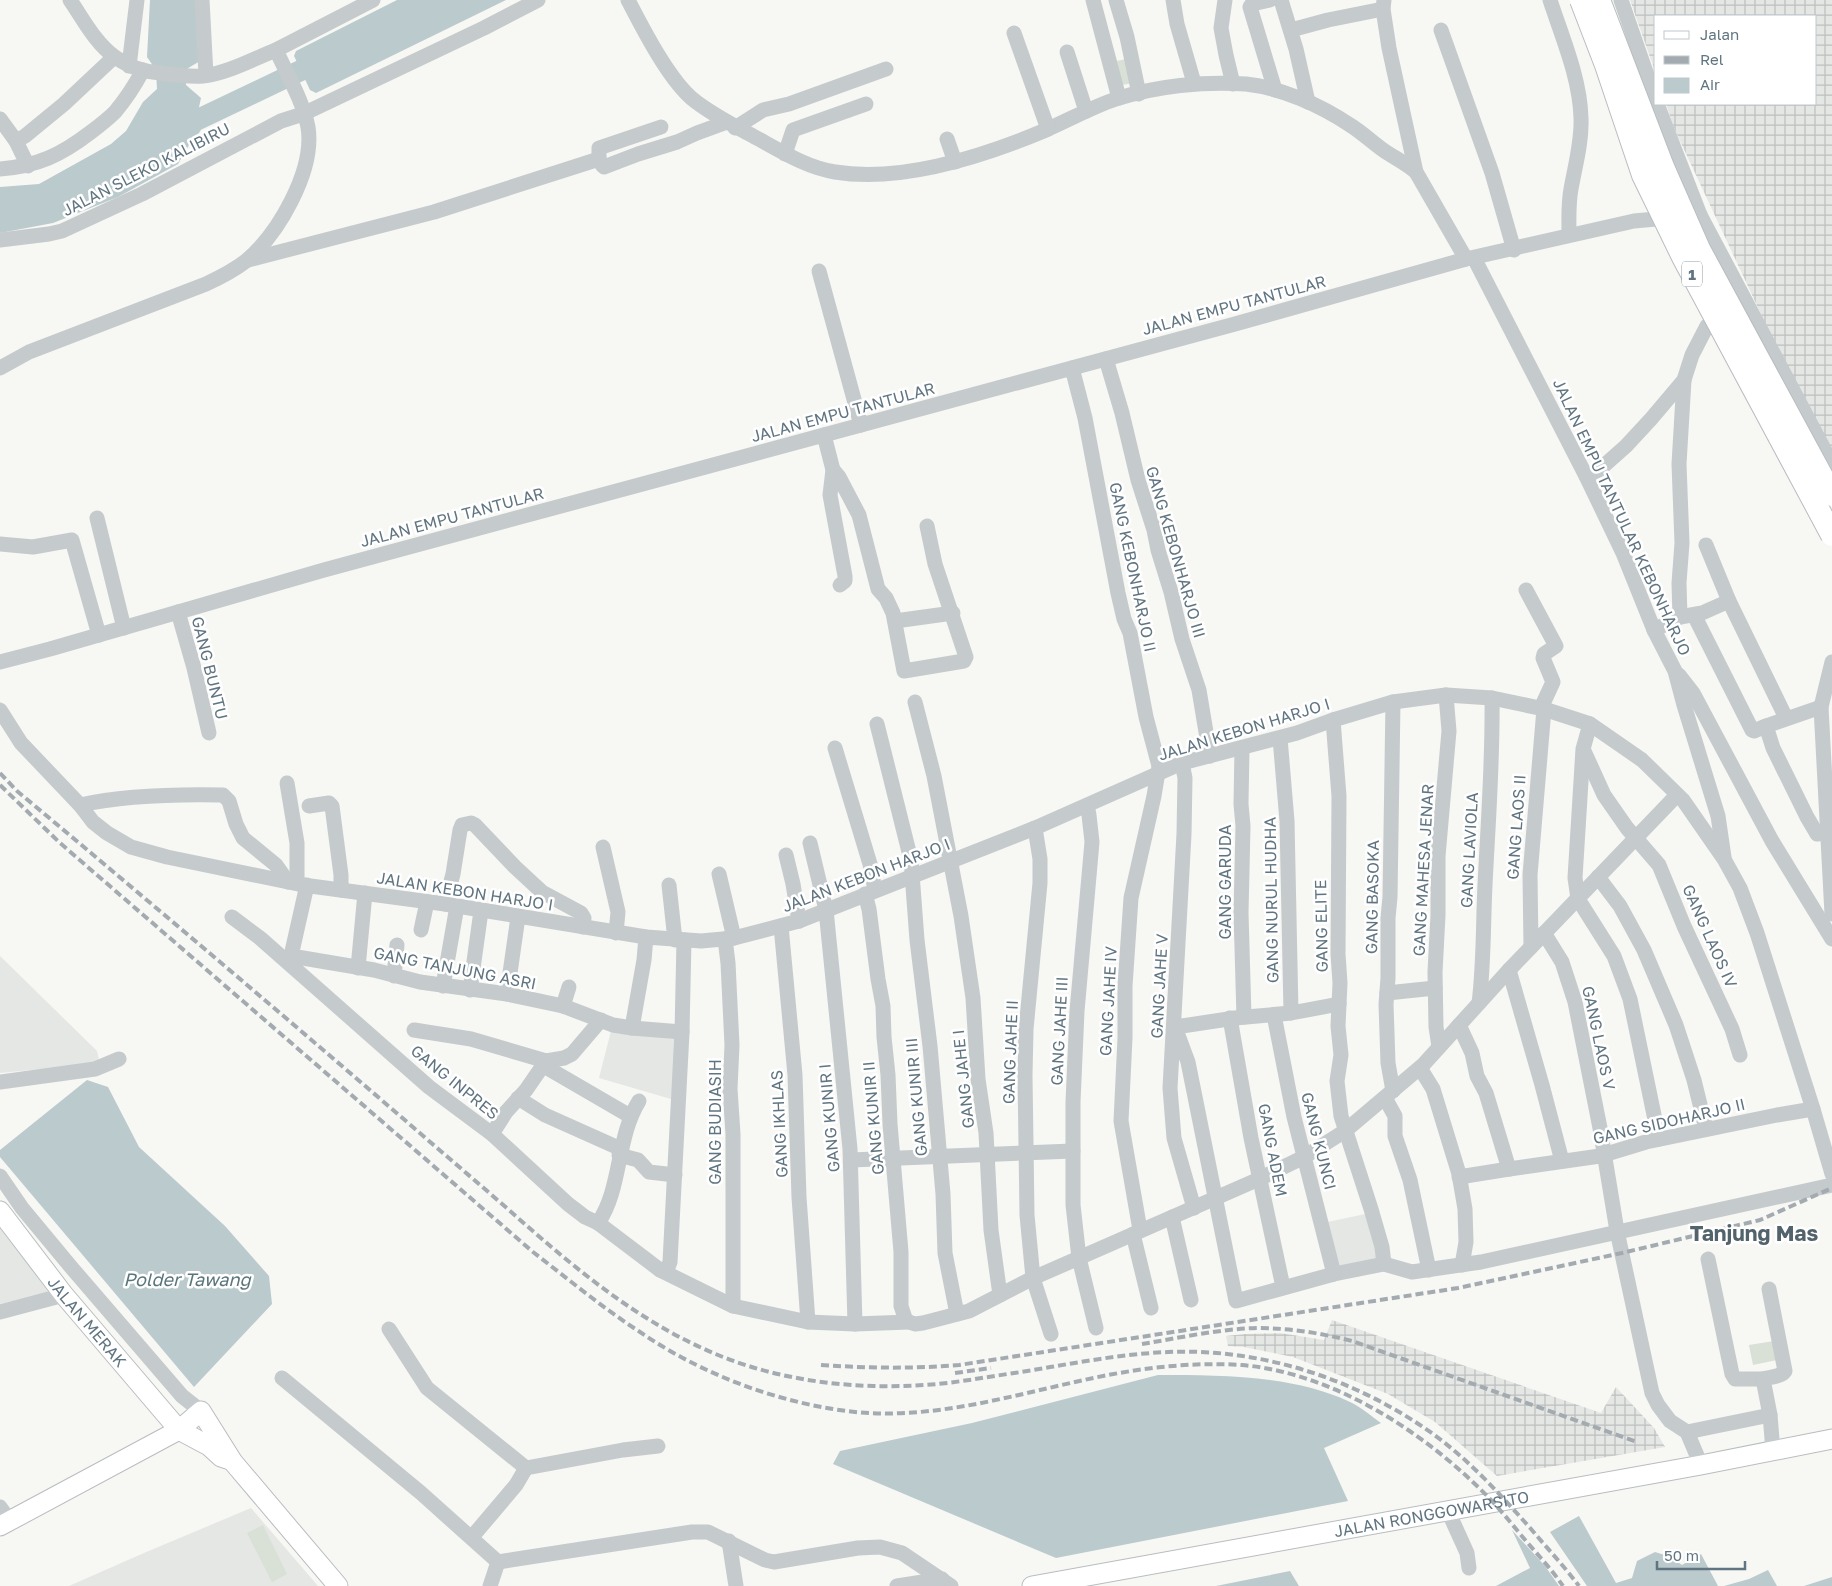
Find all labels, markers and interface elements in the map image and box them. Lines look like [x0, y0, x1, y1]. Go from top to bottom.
legend [1654, 15, 1817, 105]
text: Jalan [1700, 25, 1739, 43]
text: Rel [1700, 50, 1724, 68]
text: Air [1700, 75, 1720, 93]
street label: JALAN SLEKO KALIBIRU [59, 118, 233, 220]
road number: 1 [1682, 262, 1702, 286]
street label: JALAN EMPU TANTULAR [1140, 271, 1328, 339]
street label: JALAN EMPU TANTULAR KEBONHARJO [1549, 375, 1695, 659]
street label: JALAN EMPU TANTULAR [749, 378, 937, 446]
street label: GANG KEBONHARJO III [1142, 464, 1210, 640]
street label: GANG KEBONHARJO II [1105, 480, 1161, 654]
street label: JALAN EMPU TANTULAR [358, 483, 546, 551]
street label: GANG BUNTU [188, 615, 232, 721]
street label: JALAN KEBON HARJO I [1156, 693, 1332, 765]
street label: GANG LAOS II [1502, 774, 1530, 880]
street label: GANG MAHESA JENAR [1408, 783, 1438, 957]
street label: GANG LAVIOLA [1456, 791, 1482, 908]
street label: GANG NURUL HUDHA [1260, 816, 1282, 983]
street label: GANG GARUDA [1215, 824, 1235, 939]
street label: JALAN KEBON HARJO I [779, 834, 953, 916]
street label: GANG BASOKA [1361, 839, 1383, 954]
street label: JALAN KEBON HARJO I [375, 867, 555, 915]
street label: GANG ELITE [1310, 879, 1332, 973]
street label: GANG LAOS IV [1678, 881, 1742, 991]
street label: GANG JAHE V [1146, 933, 1172, 1039]
street label: GANG TANJUNG ASRI [372, 942, 538, 994]
street label: GANG JAHE IV [1095, 945, 1121, 1056]
street label: GANG JAHE III [1046, 976, 1072, 1086]
street label: GANG LAOS V [1578, 984, 1620, 1092]
street label: GANG JAHE II [998, 1000, 1022, 1104]
street label: GANG JAHE I [948, 1029, 978, 1129]
street label: GANG KUNIR III [901, 1037, 931, 1157]
street label: GANG INPRES [407, 1040, 503, 1124]
street label: GANG BUDIASIH [705, 1059, 725, 1185]
street label: GANG KUNIR II [858, 1060, 888, 1176]
street label: GANG KUNIR I [814, 1063, 844, 1173]
street label: GANG IKHLAS [766, 1070, 792, 1178]
street label: GANG KUNCI [1297, 1090, 1341, 1192]
street label: GANG SIDOHARJO II [1591, 1094, 1747, 1148]
street label: GANG ADEM [1254, 1102, 1292, 1198]
district label: Tanjung Mas [1690, 1220, 1819, 1246]
water label: Polder Tawang [123, 1268, 252, 1290]
street label: JALAN MERAK [44, 1273, 131, 1371]
street label: JALAN RONGGOWARSITO [1333, 1486, 1531, 1541]
scale bar [1657, 1538, 1744, 1570]
text: 50 m [1664, 1546, 1699, 1564]

